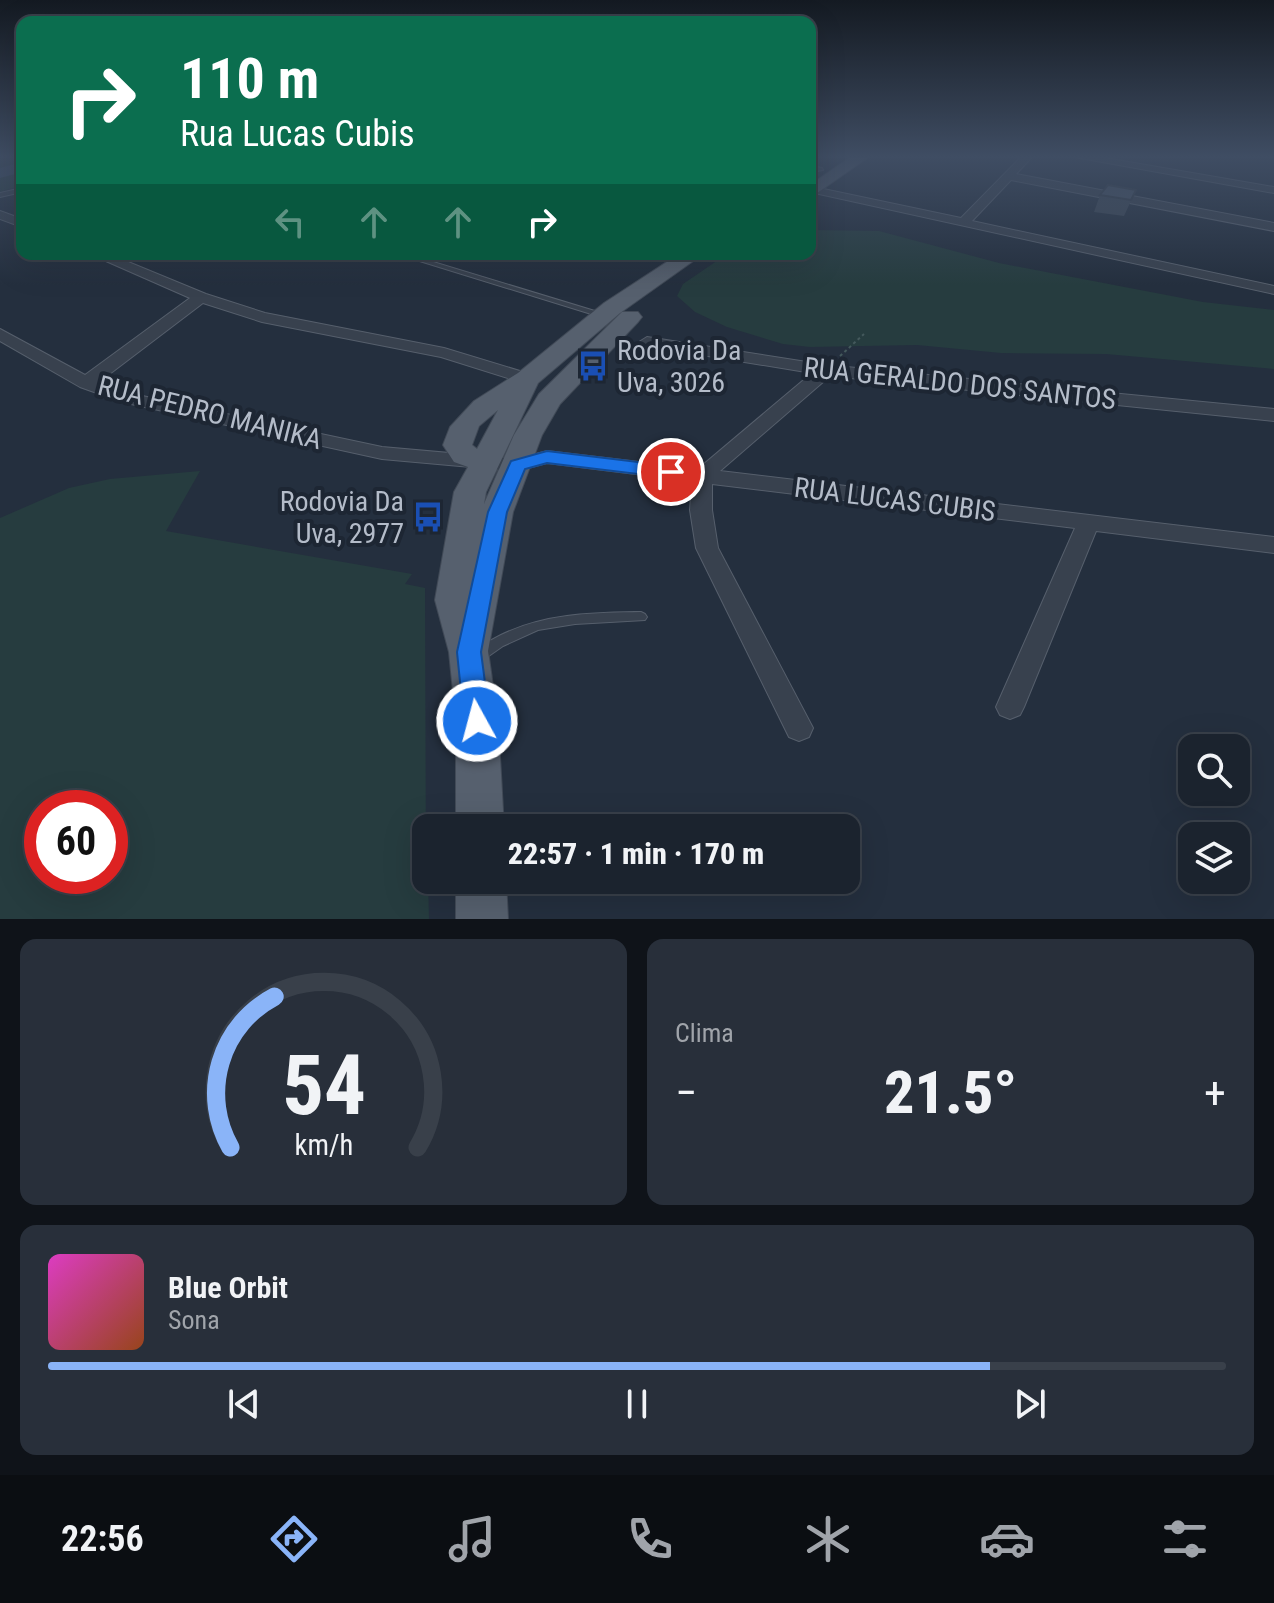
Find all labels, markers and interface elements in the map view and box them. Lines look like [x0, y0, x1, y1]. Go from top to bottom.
text: 110 m [180, 46, 319, 112]
icon: right [48, 48, 152, 152]
text: Rua Lucas Cubis [180, 113, 415, 155]
icon: left [268, 200, 312, 244]
icon: ahead [352, 200, 396, 244]
icon: ahead [436, 200, 480, 244]
icon: right [520, 200, 564, 244]
place label: Rodovia Da Uva, 3026 [617, 334, 741, 399]
bus stop icon: Rodovia Da Uva, 3026 [576, 349, 610, 383]
street label: RUA GERALDO DOS SANTOS [802, 351, 1118, 416]
street label: RUA PEDRO MANIKA [94, 369, 325, 456]
pin [637, 438, 705, 506]
icon: arrive [649, 450, 693, 494]
street label: RUA LUCAS CUBIS [792, 471, 997, 528]
place label: Rodovia Da Uva, 2977 [280, 485, 404, 550]
bus stop icon: Rodovia Da Uva, 2977 [411, 500, 445, 534]
position arrow [435, 679, 519, 763]
map controls [1178, 734, 1250, 894]
button: search [1178, 734, 1250, 806]
speed limit sign: 60 [24, 790, 128, 894]
button: layers [1178, 822, 1250, 894]
text: 22:57 · 1 min · 170 m [508, 836, 764, 871]
text: Clima [675, 1018, 734, 1048]
text: 54 [281, 1037, 366, 1134]
text: 21.5° [884, 1057, 1017, 1128]
text: − [675, 1067, 697, 1119]
text: + [1204, 1067, 1226, 1119]
text: km/h [294, 1128, 353, 1162]
text: Blue Orbit [168, 1270, 288, 1305]
text: Sona [168, 1305, 220, 1335]
icon: previous [222, 1382, 266, 1426]
icon: pause [615, 1382, 659, 1426]
icon: next [1008, 1382, 1052, 1426]
icon: directions [266, 1511, 322, 1567]
icon: music [444, 1511, 500, 1567]
icon: phone [622, 1511, 678, 1567]
icon: climate [800, 1511, 856, 1567]
icon: car [979, 1511, 1035, 1567]
icon: filters [1157, 1511, 1213, 1567]
text: 22:56 [61, 1518, 144, 1560]

